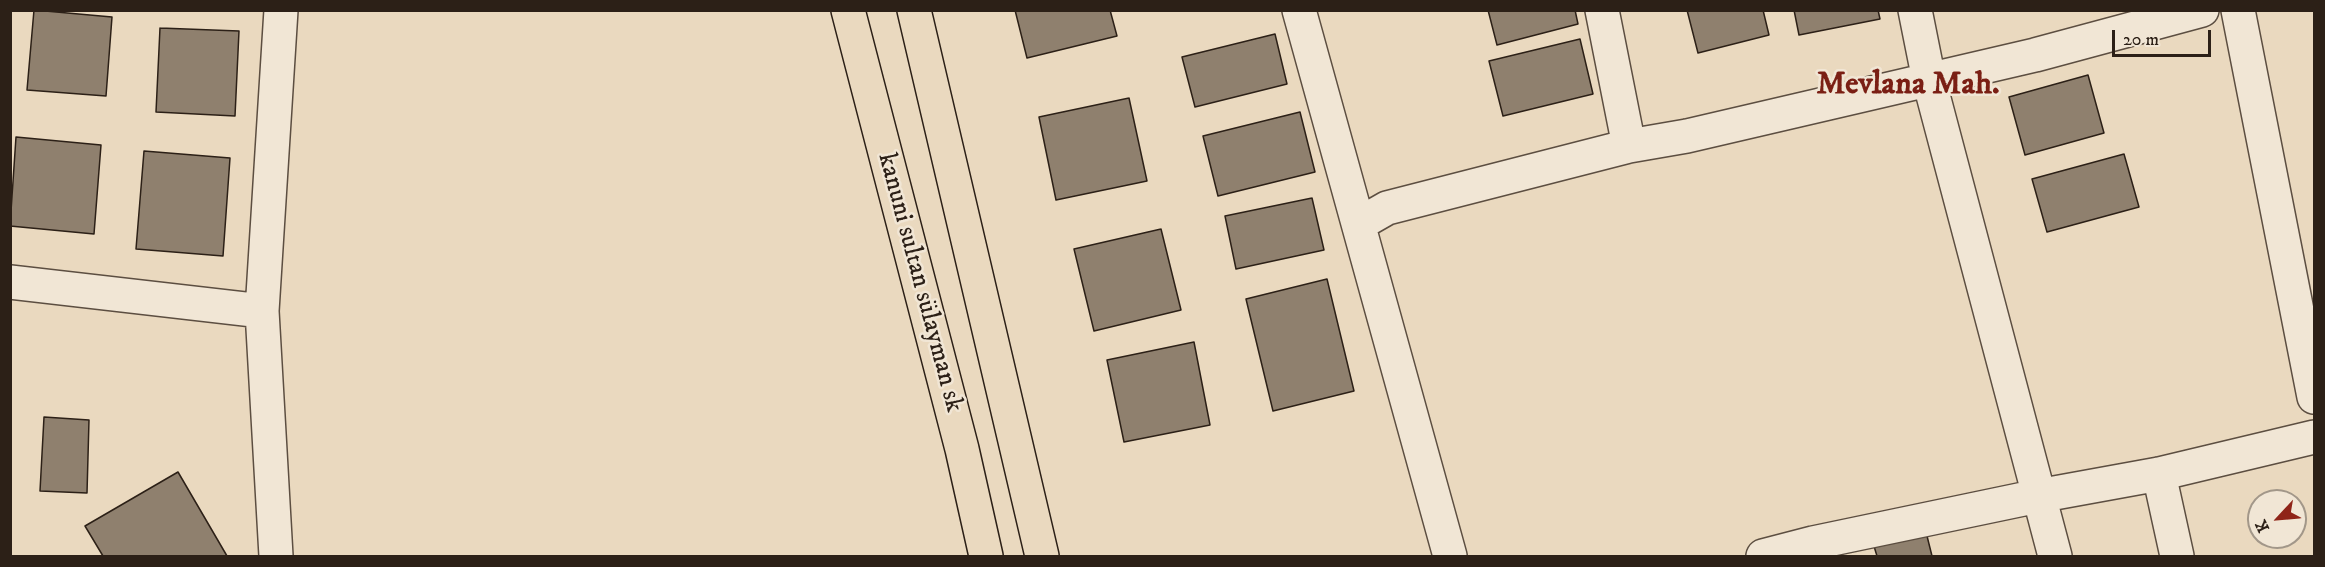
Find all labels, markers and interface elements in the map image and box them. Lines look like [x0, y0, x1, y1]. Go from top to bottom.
scale bar [2115, 18, 2214, 56]
text: 20 m [2123, 29, 2159, 51]
district label: Mevlana Mah. [1816, 67, 2000, 105]
street label: kanuni sultan sülayman sk [869, 150, 969, 416]
north arrow [2247, 489, 2307, 549]
text: K [2251, 517, 2274, 535]

